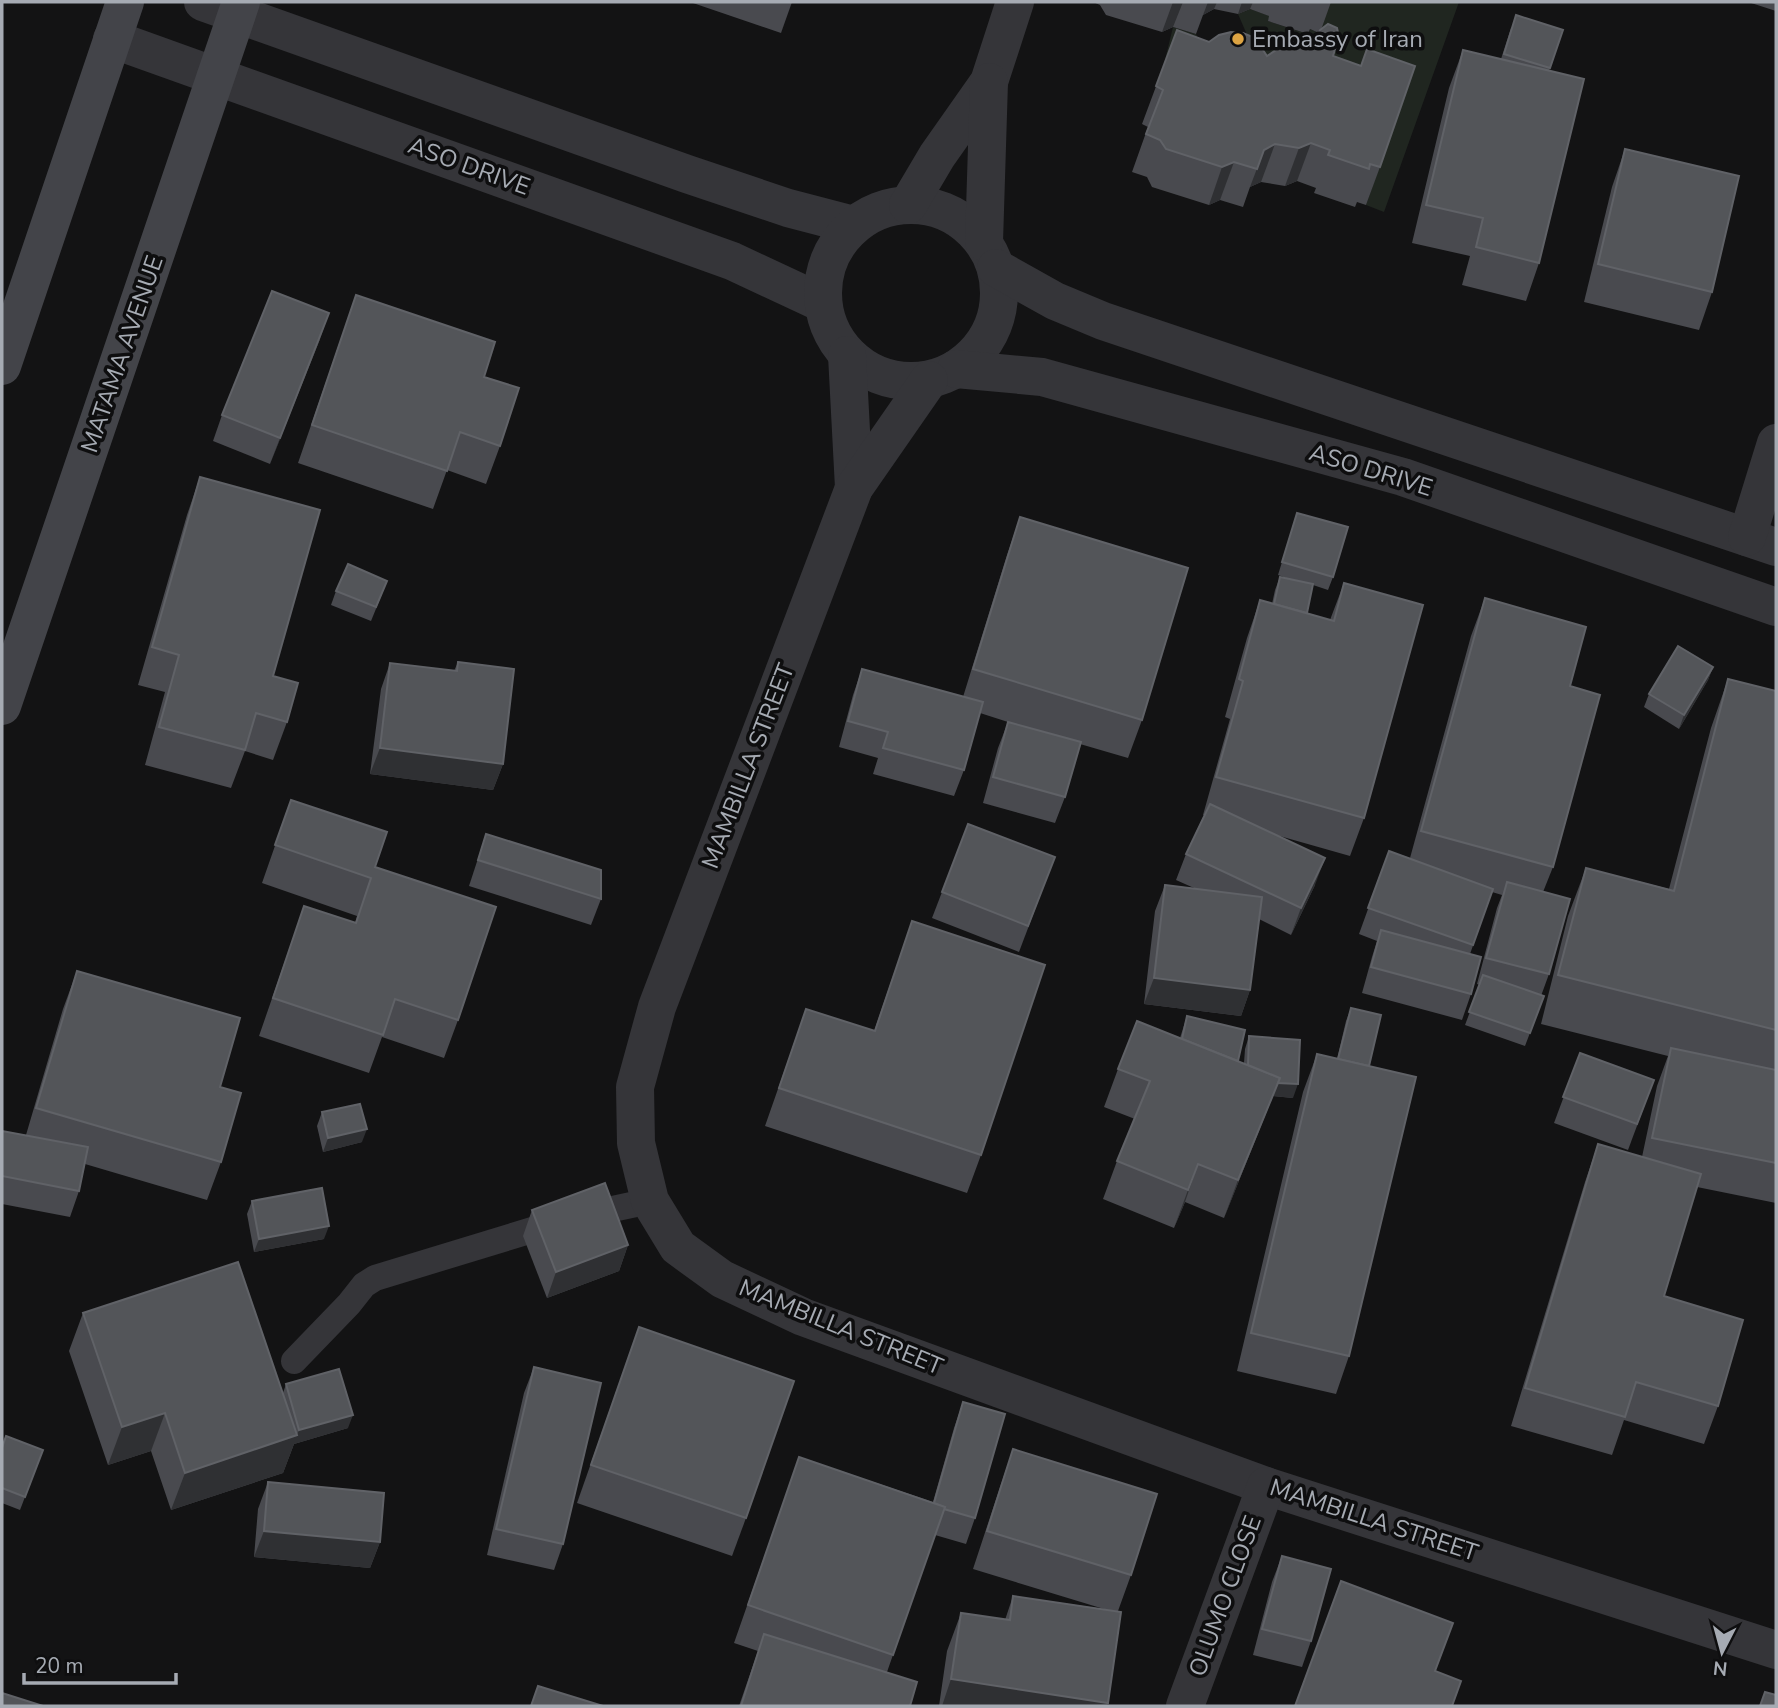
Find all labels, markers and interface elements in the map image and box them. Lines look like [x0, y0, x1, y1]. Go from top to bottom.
place label: Embassy of Iran [1252, 23, 1423, 55]
marker: Embassy of Iran [1230, 31, 1246, 47]
street label: ASO DRIVE [404, 129, 534, 203]
street label: MATAMA AVENUE [73, 251, 171, 457]
street label: ASO DRIVE [1305, 436, 1437, 504]
street label: MAMBILLA STREET [694, 658, 802, 873]
street label: MAMBILLA STREET [734, 1271, 948, 1383]
street label: MAMBILLA STREET [1266, 1471, 1483, 1569]
street label: OLUMO CLOSE [1181, 1511, 1269, 1681]
north arrow [1687, 1617, 1757, 1687]
scale bar [24, 1642, 177, 1686]
text: 20 m [35, 1652, 84, 1680]
text: N [1712, 1654, 1729, 1682]

